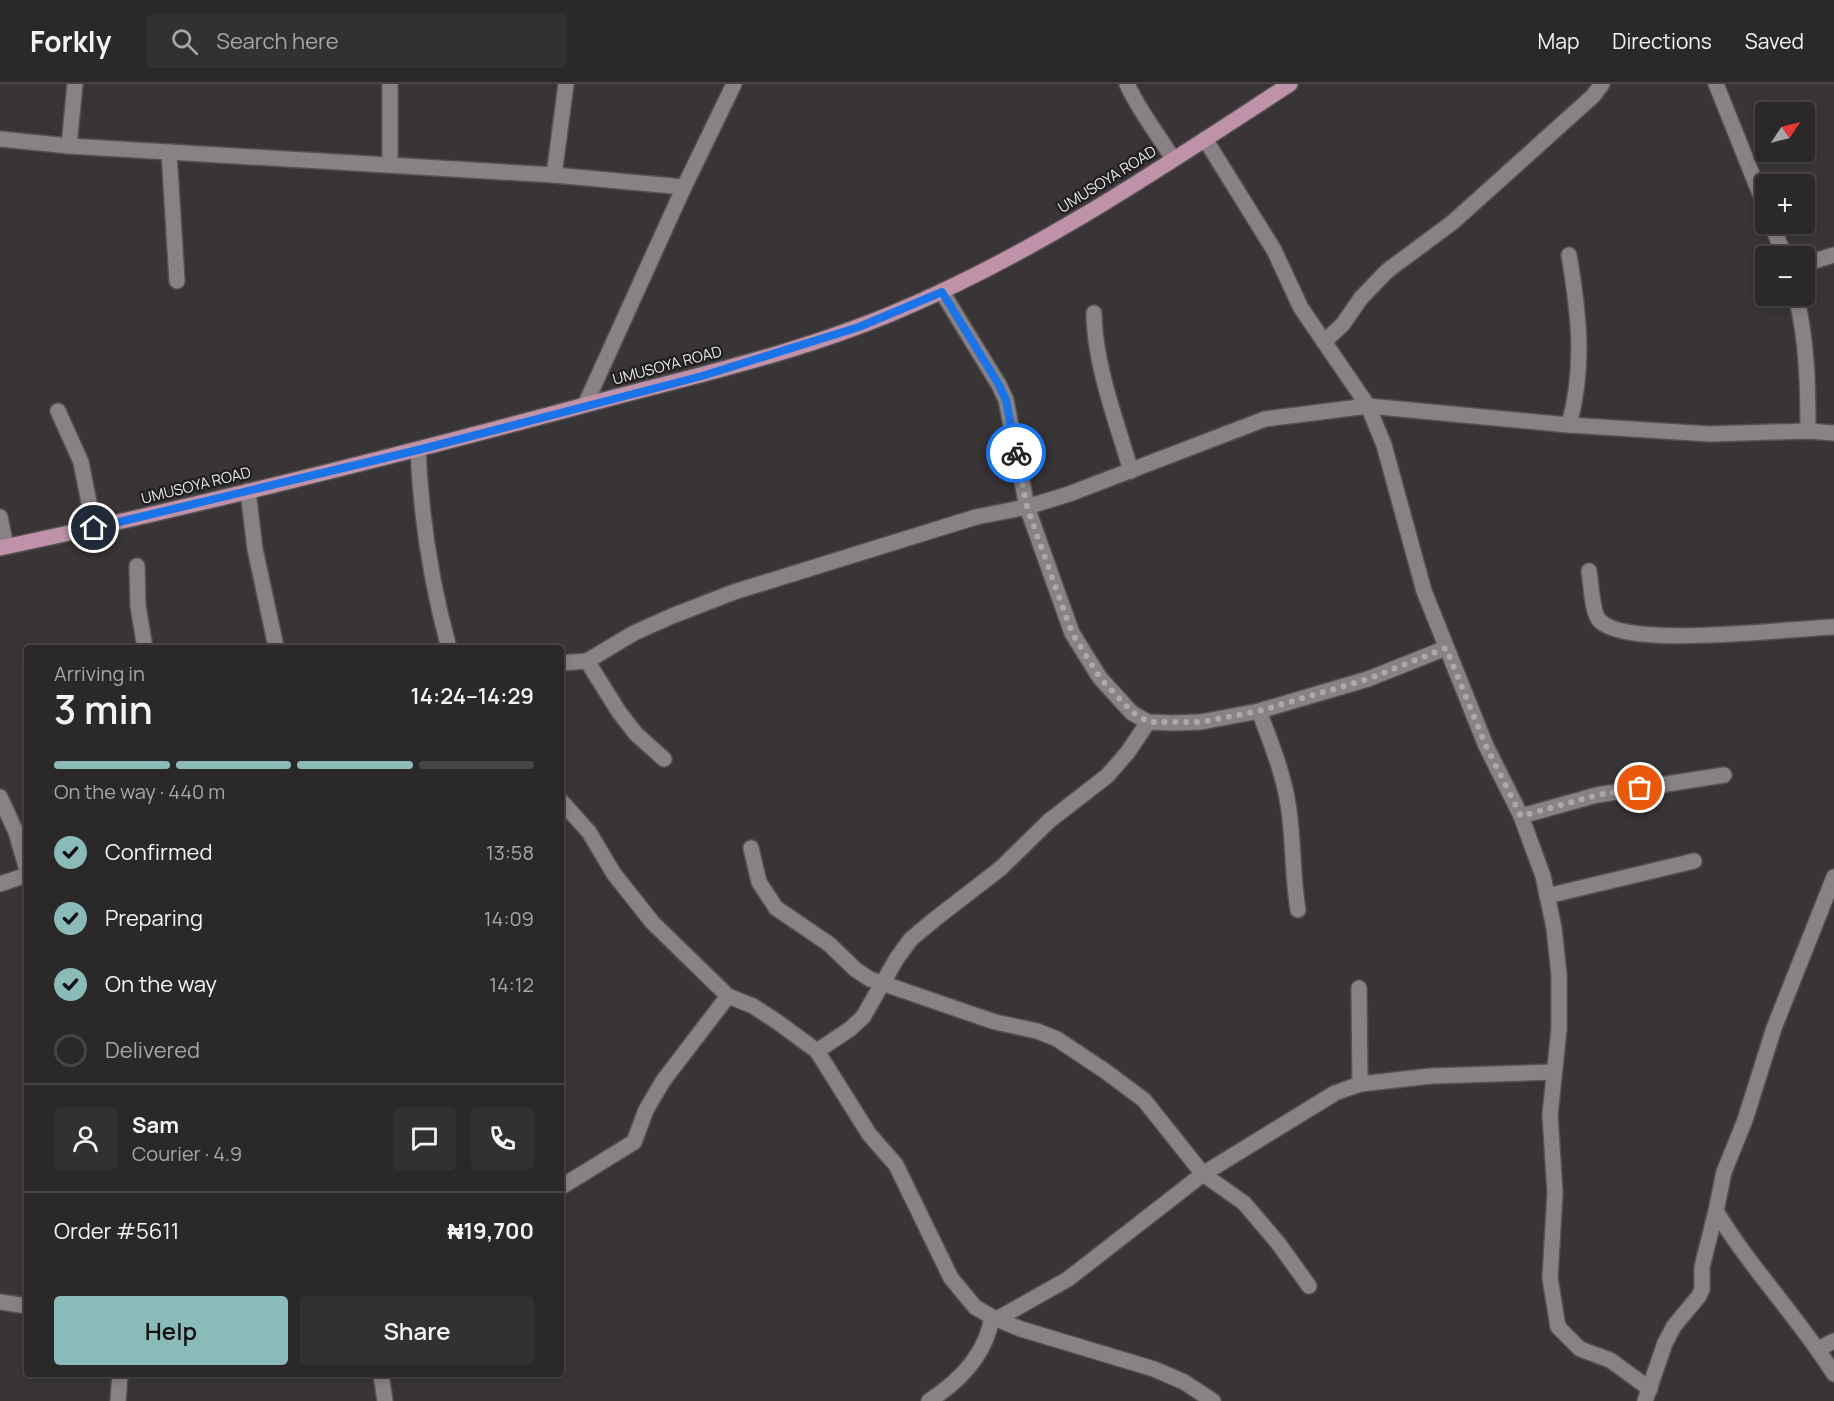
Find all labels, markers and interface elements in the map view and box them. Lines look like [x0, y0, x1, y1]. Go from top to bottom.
search box [147, 14, 567, 68]
text: Forkly [30, 22, 111, 60]
icon: search [168, 25, 201, 58]
text: Search here [216, 26, 339, 56]
text: Map [1538, 27, 1579, 55]
text: Directions [1612, 27, 1712, 55]
text: Saved [1745, 27, 1804, 55]
north arrow [1755, 102, 1815, 162]
map controls [1755, 102, 1815, 306]
street label: UMUSOYA ROAD [1054, 140, 1160, 218]
button: + [1755, 174, 1815, 234]
button: − [1755, 246, 1815, 306]
street label: UMUSOYA ROAD [610, 340, 724, 390]
courier [986, 423, 1046, 483]
icon: bike [1000, 437, 1033, 470]
street label: UMUSOYA ROAD [139, 461, 253, 509]
pin [68, 502, 119, 553]
icon: home [77, 511, 110, 544]
text: Arriving in [54, 660, 145, 687]
text: 14:24–14:29 [411, 681, 534, 711]
text: 3 min [54, 682, 153, 736]
pin [1614, 762, 1665, 813]
icon: bag [1623, 771, 1656, 804]
text: On the way · 440 m [54, 778, 225, 805]
icon: check [54, 836, 87, 869]
text: Confirmed [105, 837, 213, 867]
text: 13:58 [486, 839, 534, 866]
icon: check [54, 902, 87, 935]
text: Preparing [105, 903, 203, 933]
text: 14:09 [484, 905, 534, 932]
icon: check [54, 968, 87, 1001]
text: On the way [105, 969, 217, 999]
text: 14:12 [489, 971, 534, 998]
text: Delivered [105, 1035, 200, 1065]
button: person [54, 1107, 117, 1170]
button: chat [393, 1107, 456, 1170]
button: phone [471, 1107, 534, 1170]
text: Sam [132, 1110, 179, 1140]
text: Courier · 4.9 [132, 1140, 242, 1167]
text: Order #5611 [54, 1216, 179, 1246]
text: ₦19,700 [448, 1216, 534, 1246]
button: Help [54, 1296, 288, 1365]
button: Share [300, 1296, 534, 1365]

